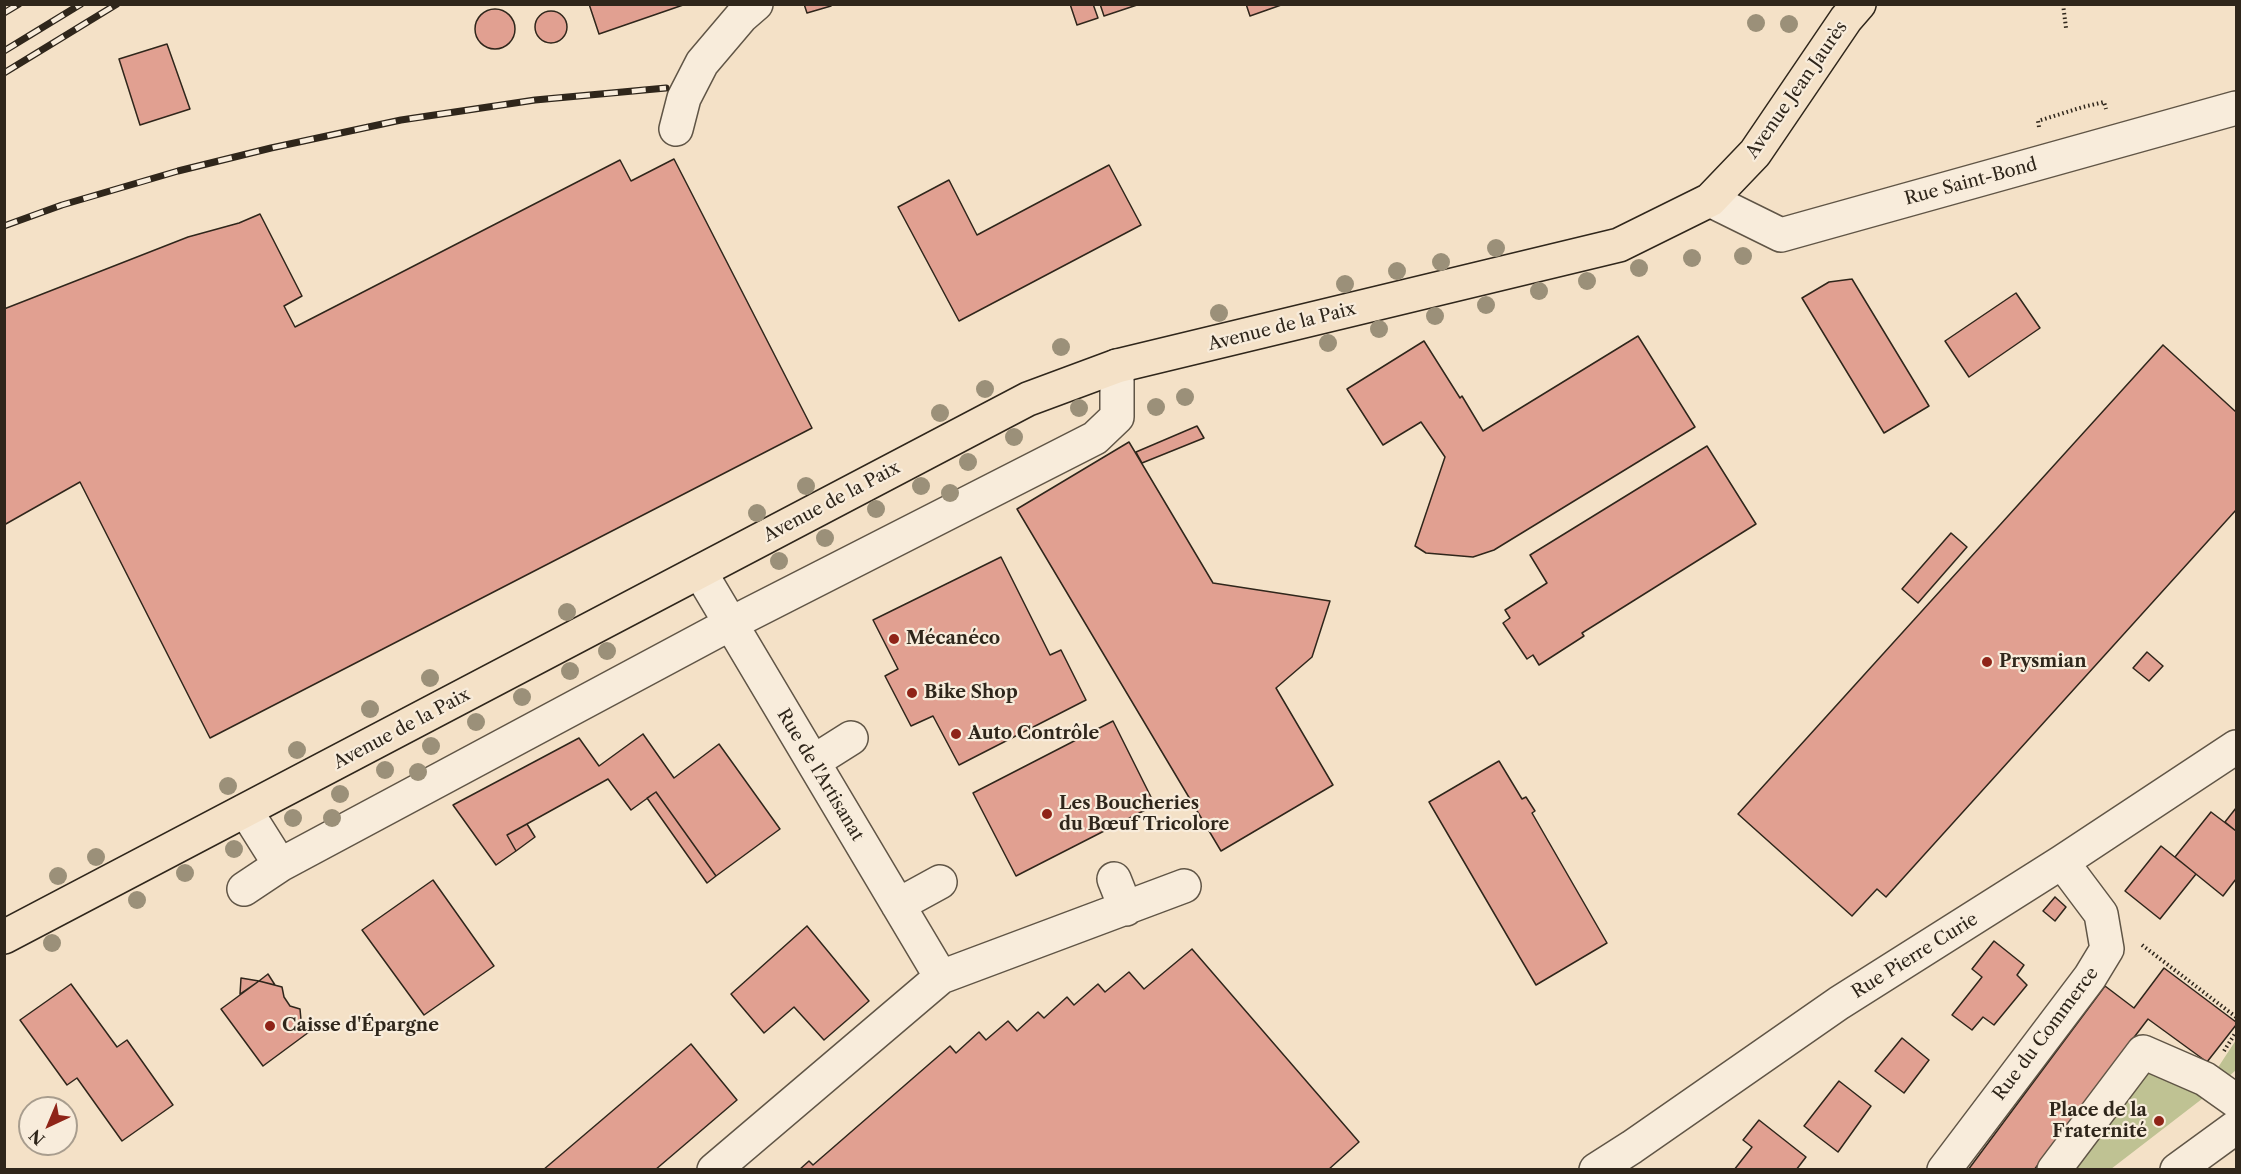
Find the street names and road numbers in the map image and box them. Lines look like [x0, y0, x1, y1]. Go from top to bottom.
street label: Avenue Jean Jaurès [1742, 17, 1852, 163]
street label: Rue Saint-Bond [1902, 154, 2040, 210]
street label: Avenue de la Paix [1206, 298, 1358, 356]
street label: Avenue de la Paix [760, 457, 904, 547]
street label: Avenue de la Paix [330, 684, 474, 774]
street label: Rue de l'Artisanat [772, 705, 868, 845]
street label: Rue Pierre Curie [1848, 909, 1982, 1003]
street label: Rue du Commerce [1989, 963, 2103, 1105]

